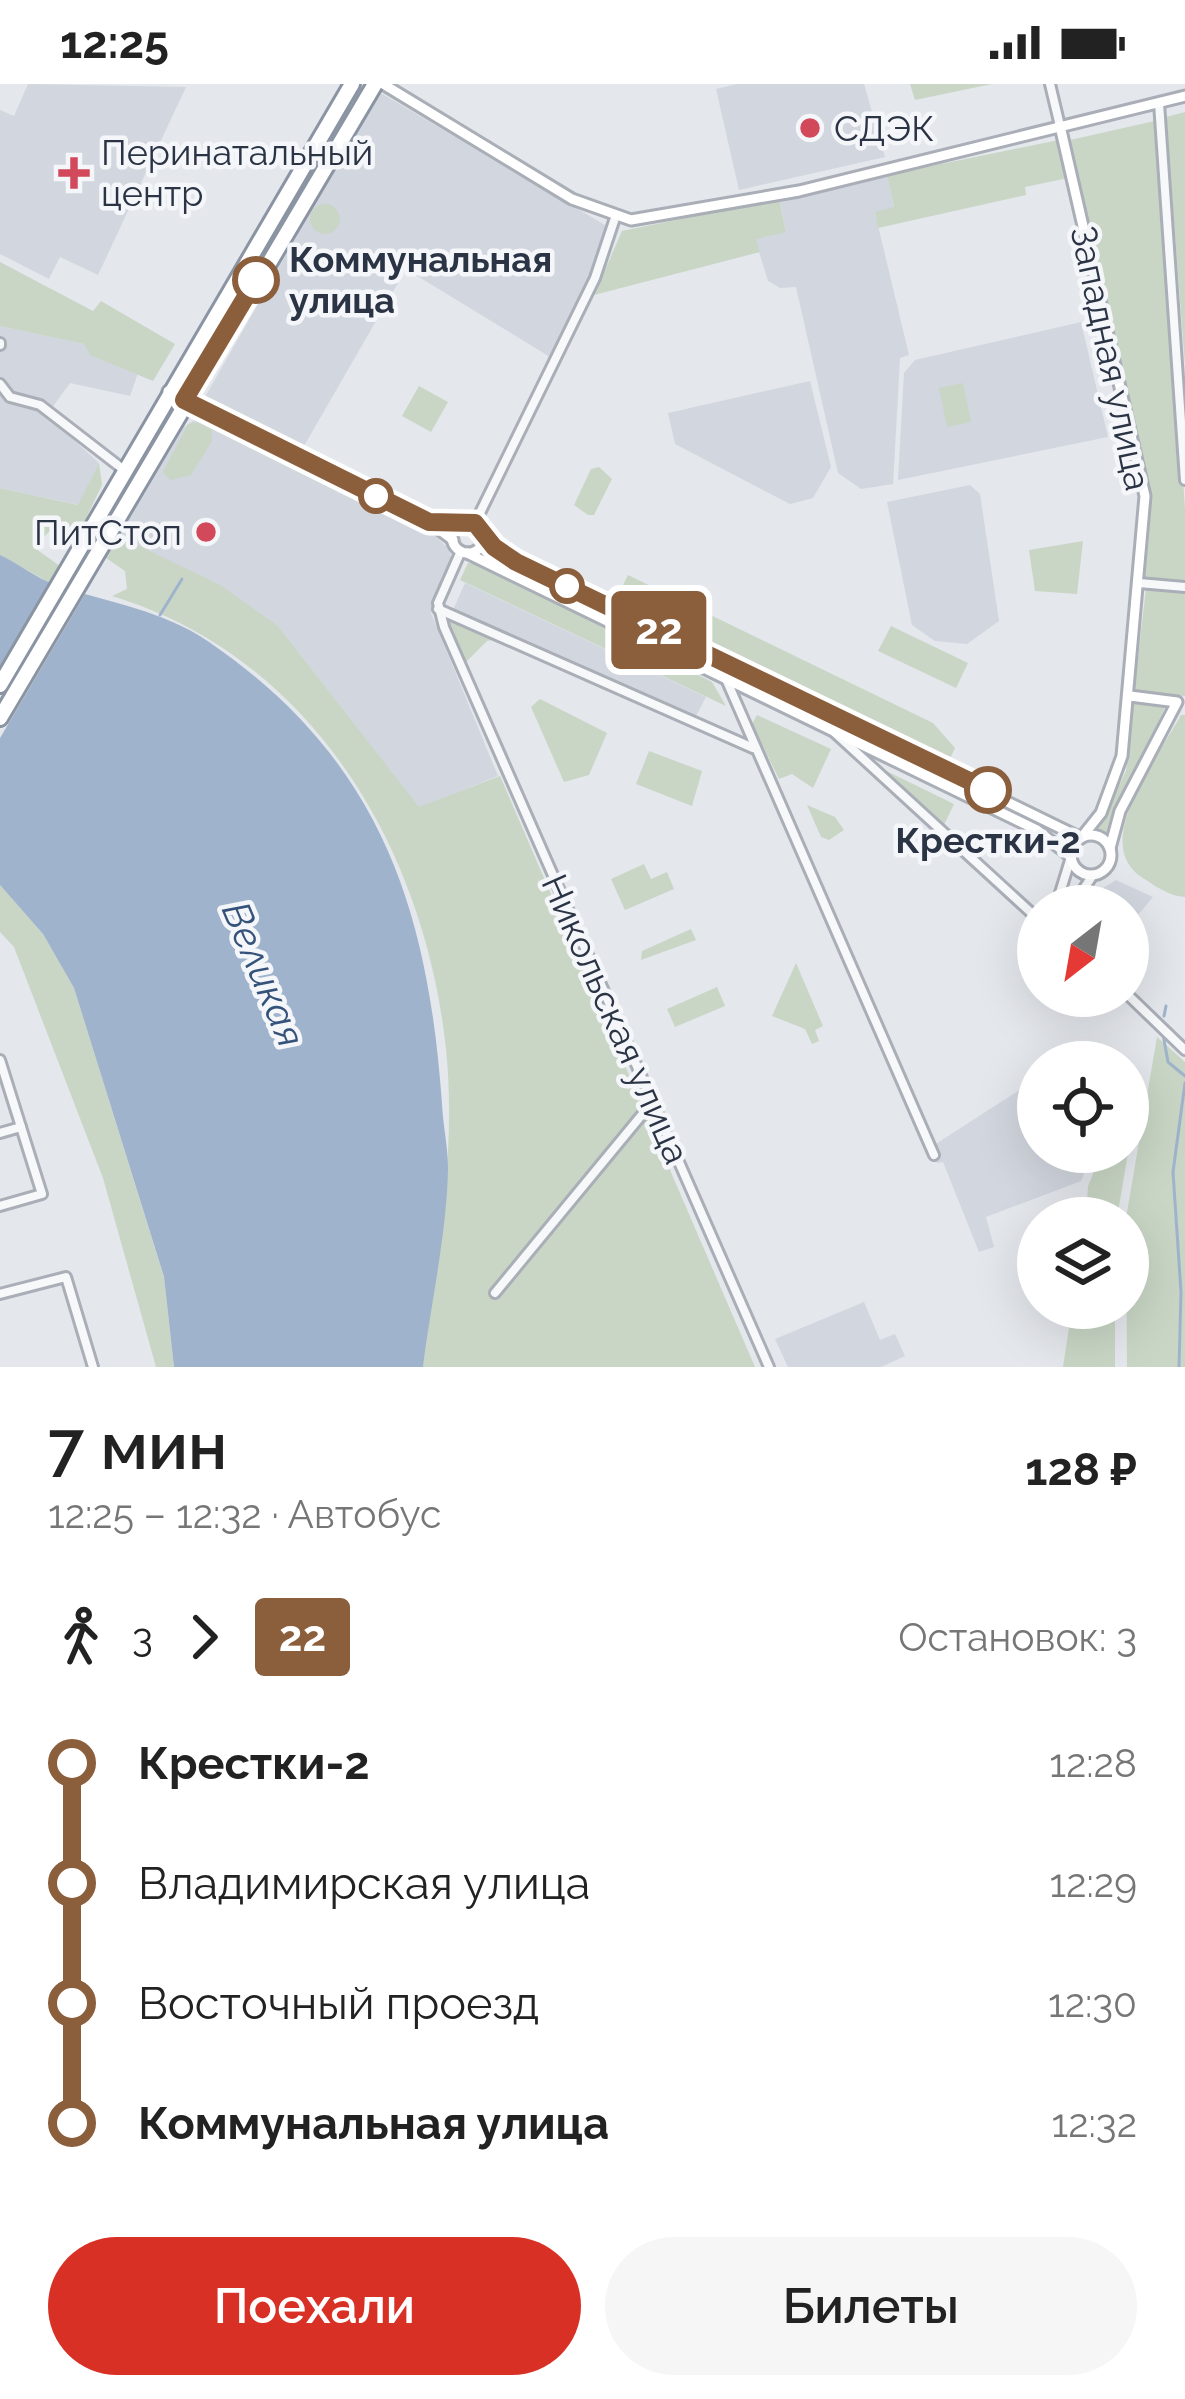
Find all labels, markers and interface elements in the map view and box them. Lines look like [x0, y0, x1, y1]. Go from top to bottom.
text: 12:25 [60, 16, 169, 69]
place label: СДЭК [834, 107, 934, 149]
marker: СДЭК [797, 115, 823, 141]
place label: Перинатальный центр [101, 131, 373, 214]
marker: Перинатальный центр [58, 157, 90, 189]
street label: Западная улица [1062, 222, 1160, 494]
place label: Коммунальная улица [289, 238, 552, 321]
marker: Коммунальная улица [234, 258, 278, 302]
unlabelled marker [360, 480, 392, 512]
place label: ПитСтоп [34, 511, 182, 553]
marker: ПитСтоп [193, 519, 219, 545]
unlabelled marker [551, 570, 583, 602]
line badge: 22 [605, 591, 713, 669]
text: 22 [635, 605, 683, 654]
marker: Крестки-2 [966, 768, 1010, 812]
place label: Крестки-2 [895, 819, 1081, 861]
street label: Никольская улица [533, 868, 699, 1170]
north arrow [1017, 885, 1149, 1017]
map controls [1017, 885, 1149, 1329]
water label: Великая [213, 895, 315, 1053]
button: locate [1017, 1041, 1149, 1173]
button: layers [1017, 1197, 1149, 1329]
text: 7 мин [48, 1407, 227, 1484]
text: 128 ₽ [1025, 1443, 1137, 1496]
text: 12:25 – 12:32 · Автобус [48, 1491, 441, 1537]
icon: walk [48, 1604, 114, 1670]
icon: forward [171, 1604, 237, 1670]
text: 22 [279, 1612, 326, 1661]
text: 3 [132, 1614, 153, 1660]
text: Остановок: 3 [898, 1614, 1137, 1660]
text: Крестки-2 [138, 1737, 370, 1790]
text: 12:28 [1049, 1740, 1137, 1786]
text: Владимирская улица [138, 1857, 590, 1910]
text: 12:29 [1049, 1860, 1137, 1906]
text: Восточный проезд [138, 1977, 539, 2030]
text: 12:30 [1048, 1980, 1137, 2026]
text: Коммунальная улица [138, 2097, 609, 2150]
text: 12:32 [1052, 2100, 1137, 2146]
button: Поехали [48, 2237, 581, 2375]
button: Билеты [605, 2237, 1137, 2375]

